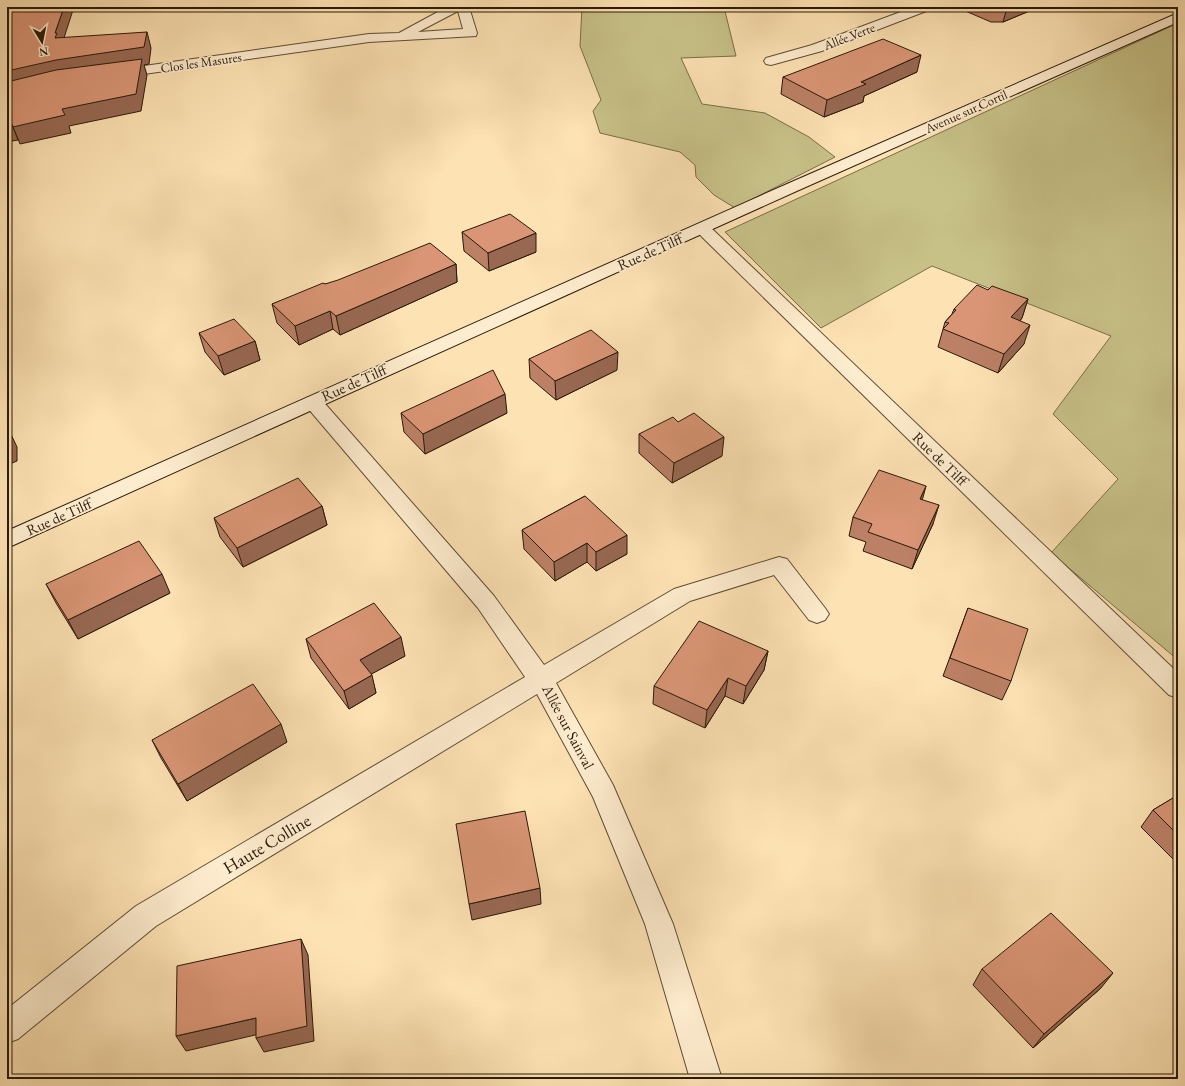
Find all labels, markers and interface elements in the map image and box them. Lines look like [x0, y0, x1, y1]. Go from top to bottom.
street label: Allée Verte [820, 19, 877, 54]
north arrow [22, 22, 62, 62]
text: N [38, 44, 49, 60]
street label: Clos les Masures [159, 48, 243, 77]
street label: Avenue sur Cortil [922, 86, 1010, 138]
street label: Rue de Tilff [614, 228, 688, 274]
street label: Rue de Tilff [318, 359, 392, 405]
street label: Rue de Tilff [909, 428, 974, 491]
street label: Rue de Tilff [23, 493, 97, 539]
street label: Allée sur Sainval [538, 680, 599, 773]
street label: Haute Colline [219, 808, 315, 879]

